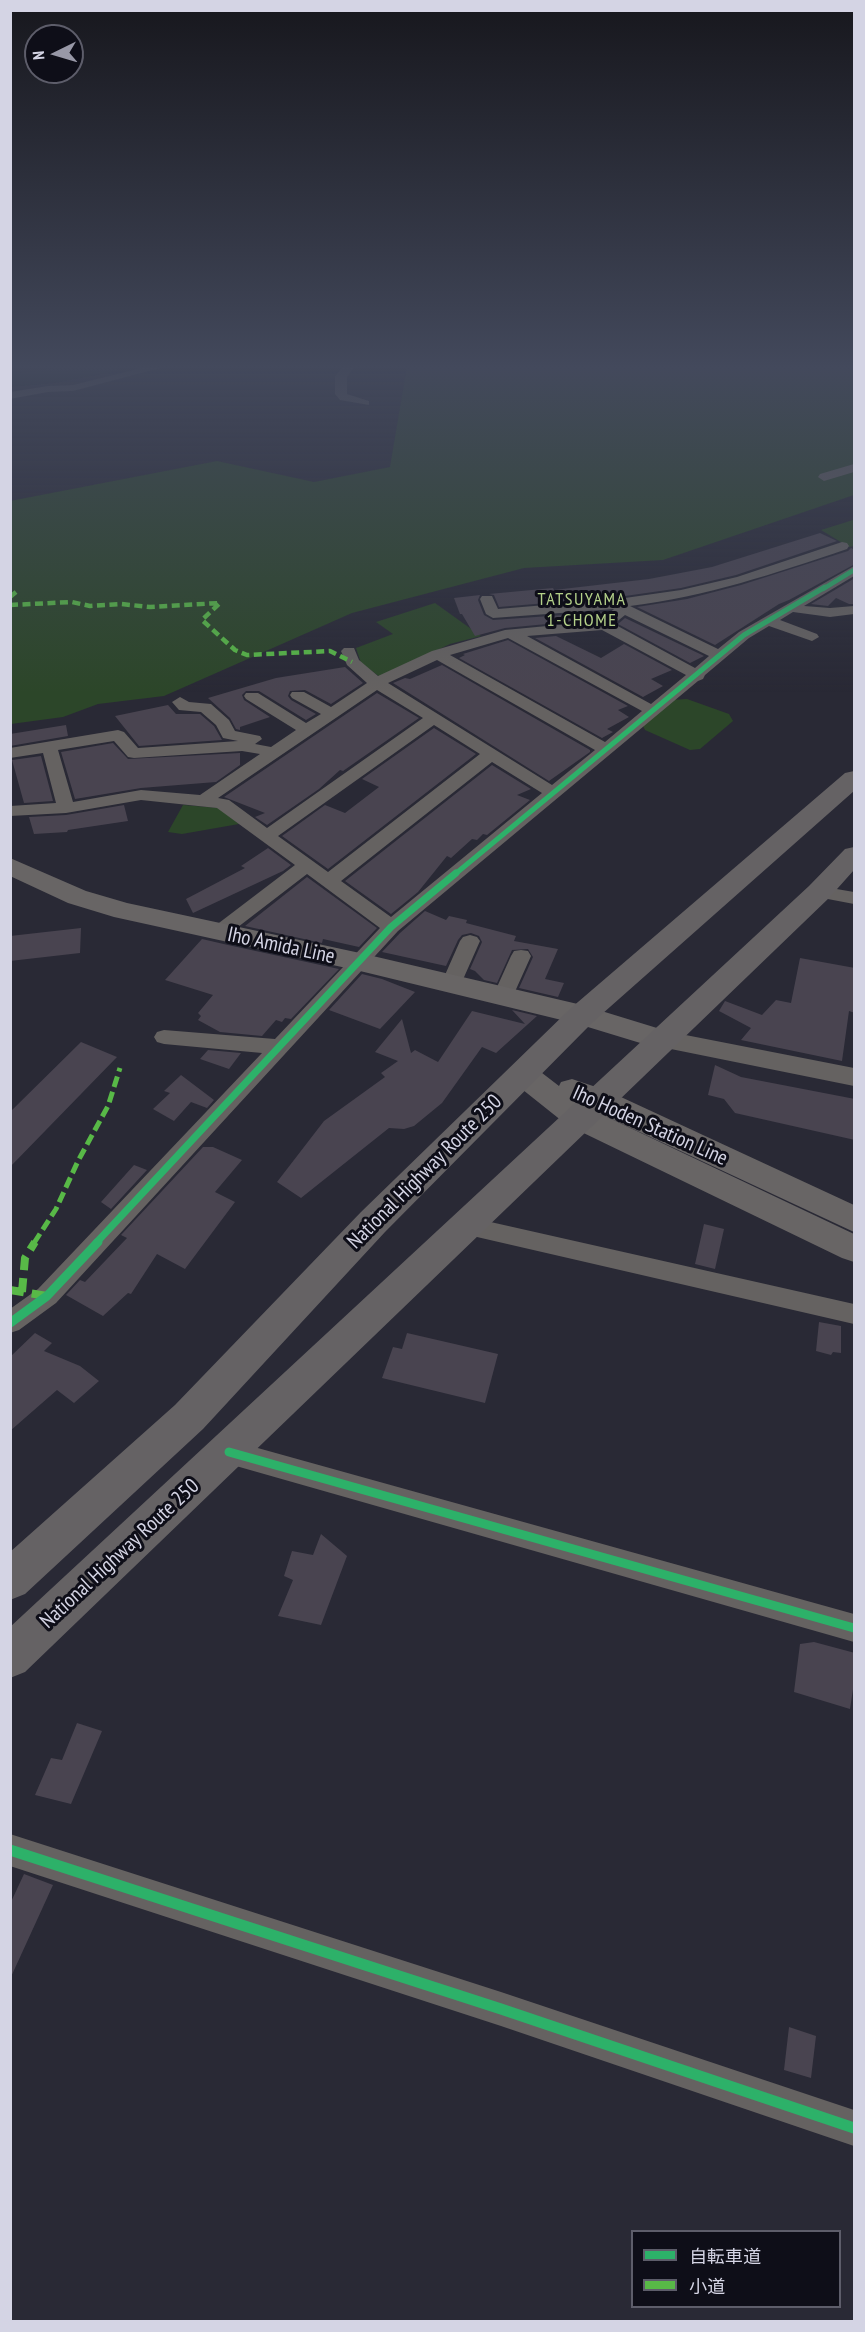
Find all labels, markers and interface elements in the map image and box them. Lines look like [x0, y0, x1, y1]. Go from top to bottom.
north arrow [24, 24, 84, 84]
text: N [28, 50, 48, 61]
district label: TATSUYAMA 1-CHOME [538, 589, 626, 632]
street label: Iho Amida Line [225, 922, 337, 970]
street label: Iho Hoden Station Line [569, 1081, 731, 1171]
street label: National Highway Route 250 [343, 1090, 507, 1254]
street label: National Highway Route 250 [35, 1474, 205, 1634]
legend [631, 2230, 841, 2308]
text: 自転車道 [689, 2245, 761, 2268]
text: 小道 [689, 2275, 725, 2298]

